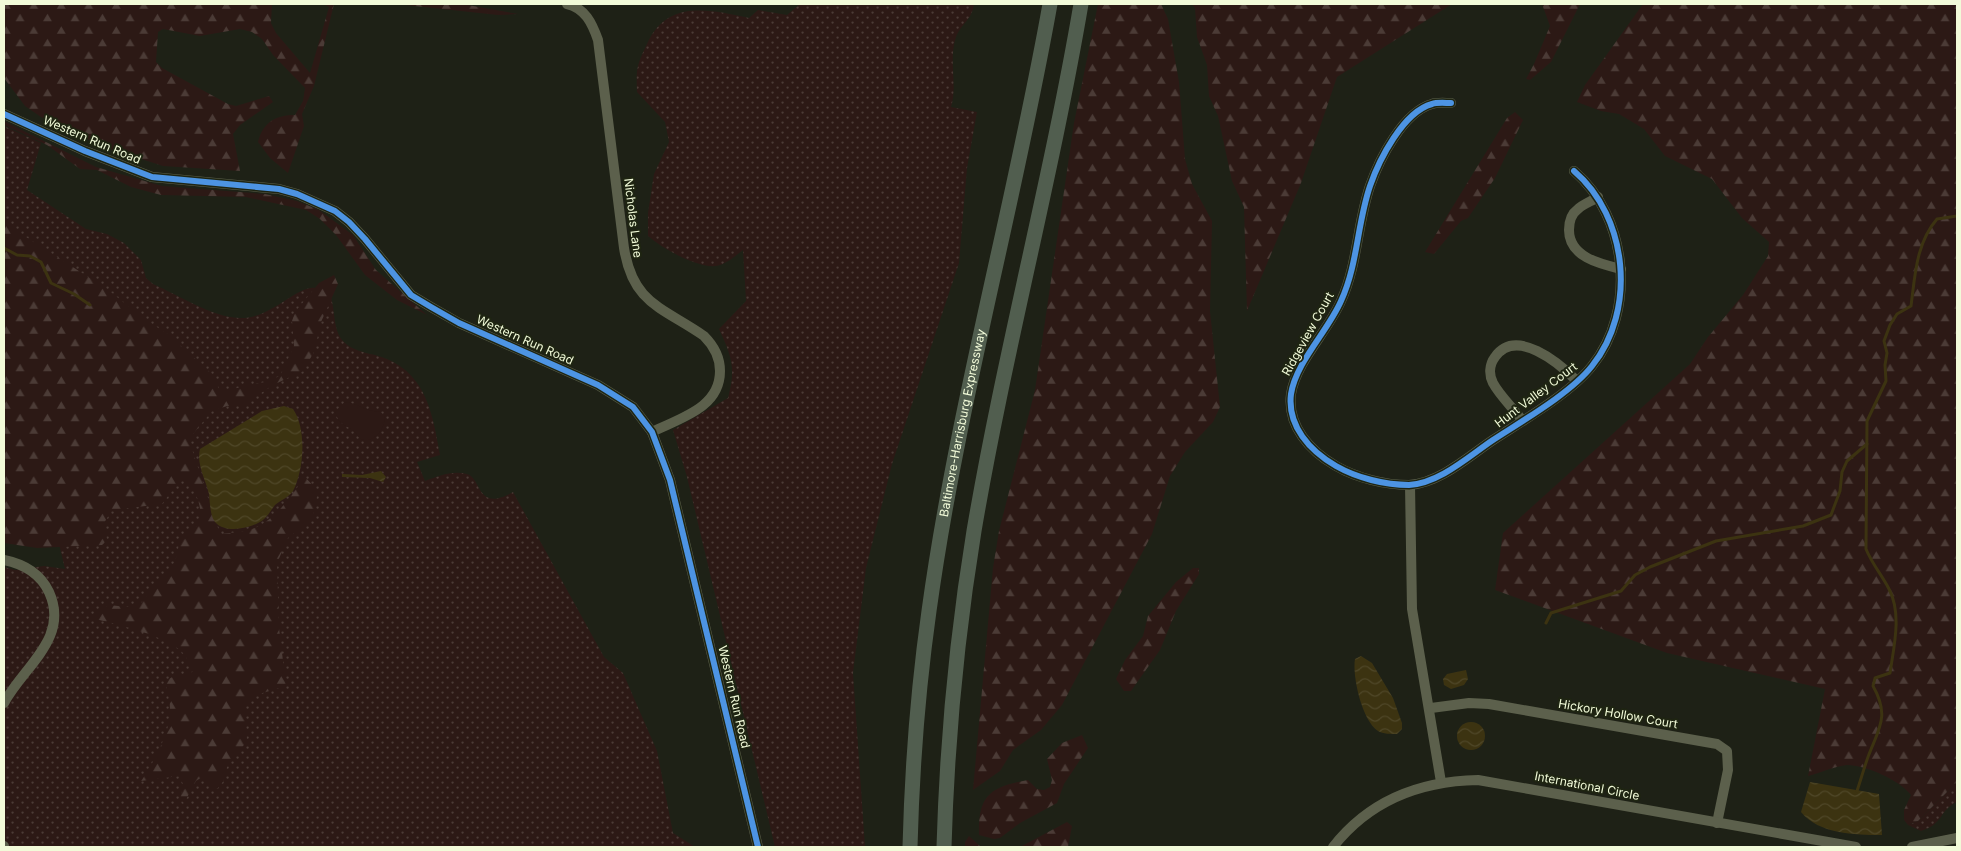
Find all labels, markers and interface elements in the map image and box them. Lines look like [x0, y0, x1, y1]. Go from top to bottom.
street label: Western Run Road [41, 112, 143, 167]
street label: Nicholas Lane [621, 177, 646, 259]
street label: Ridgeview Court [1278, 289, 1337, 378]
street label: Western Run Road [474, 311, 576, 368]
street label: Baltimore-Harrisburg Expressway [936, 327, 989, 518]
street label: Hunt Valley Court [1492, 359, 1580, 430]
street label: Western Run Road [715, 644, 754, 750]
street label: Hickory Hollow Court [1557, 696, 1679, 731]
street label: International Circle [1533, 768, 1641, 803]

